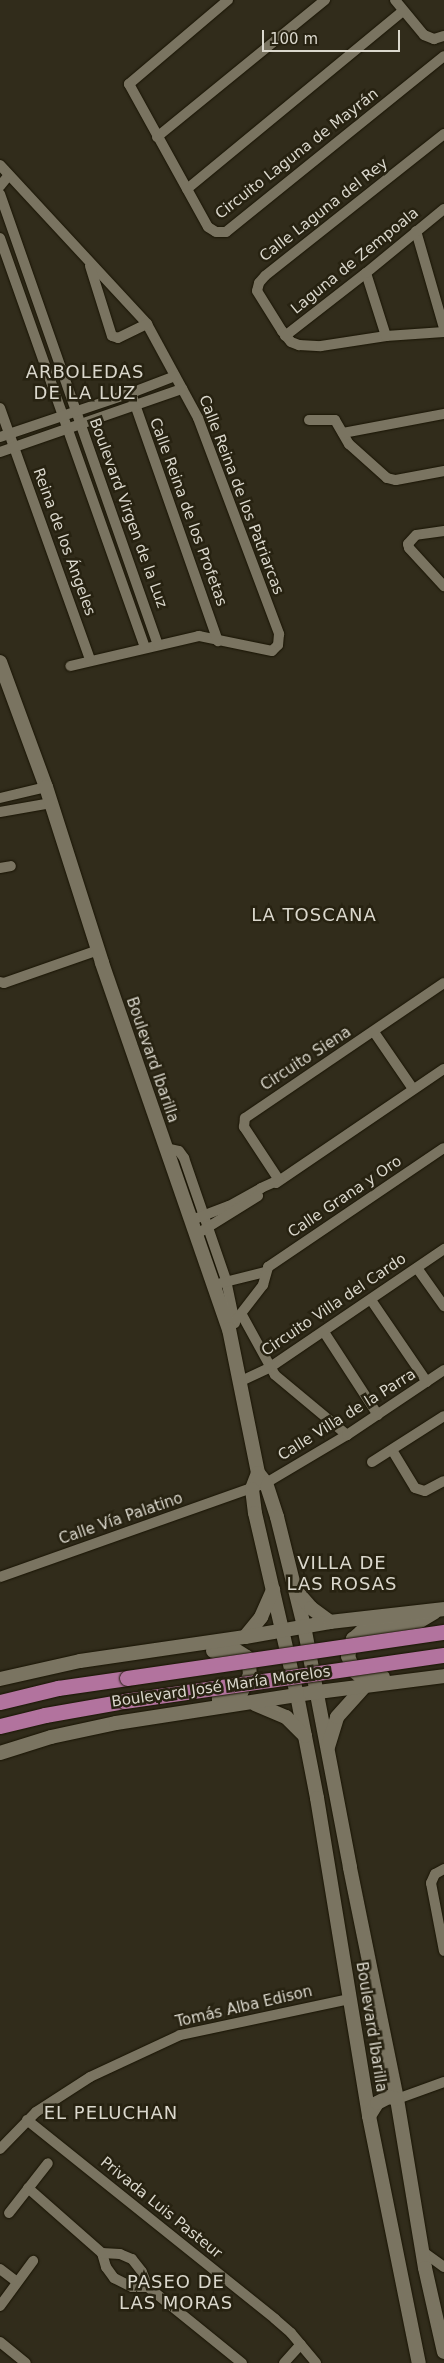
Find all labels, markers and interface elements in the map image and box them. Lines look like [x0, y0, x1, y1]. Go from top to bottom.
scale bar [264, 20, 402, 52]
text: 100 m [270, 30, 318, 48]
street label: Circuito Laguna de Mayrán [212, 85, 382, 223]
street label: Calle Laguna del Rey [256, 154, 392, 266]
street label: Laguna de Zempoala [288, 204, 422, 318]
district label: ARBOLEDAS DE LA LUZ [25, 362, 145, 404]
street label: Calle Reina de los Patriarcas [195, 393, 287, 597]
street label: Calle Reina de los Profetas [145, 415, 231, 609]
street label: Boulevard Virgen de la Luz [85, 416, 171, 610]
street label: Reina de los Ángeles [29, 466, 99, 618]
district label: LA TOSCANA [250, 904, 378, 926]
street label: Boulevard Ibarilla [122, 995, 182, 1125]
street label: Circuito Siena [258, 1023, 354, 1095]
street label: Calle Grana y Oro [285, 1152, 405, 1242]
street label: Circuito Villa del Cardo [258, 1250, 410, 1360]
street label: Calle Villa de la Parra [275, 1365, 419, 1465]
street label: Calle Vía Palatino [57, 1489, 185, 1549]
district label: VILLA DE LAS ROSAS [285, 1553, 399, 1596]
street label: Boulevard José María Morelos [110, 1663, 332, 1711]
street label: Boulevard Ibarilla [352, 1961, 390, 2093]
street label: Tomás Alba Edison [174, 1983, 314, 2031]
district label: EL PELUCHAN [42, 2102, 180, 2124]
street label: Privada Luis Pasteur [97, 2153, 225, 2263]
district label: PASEO DE LAS MORAS [118, 2272, 234, 2314]

